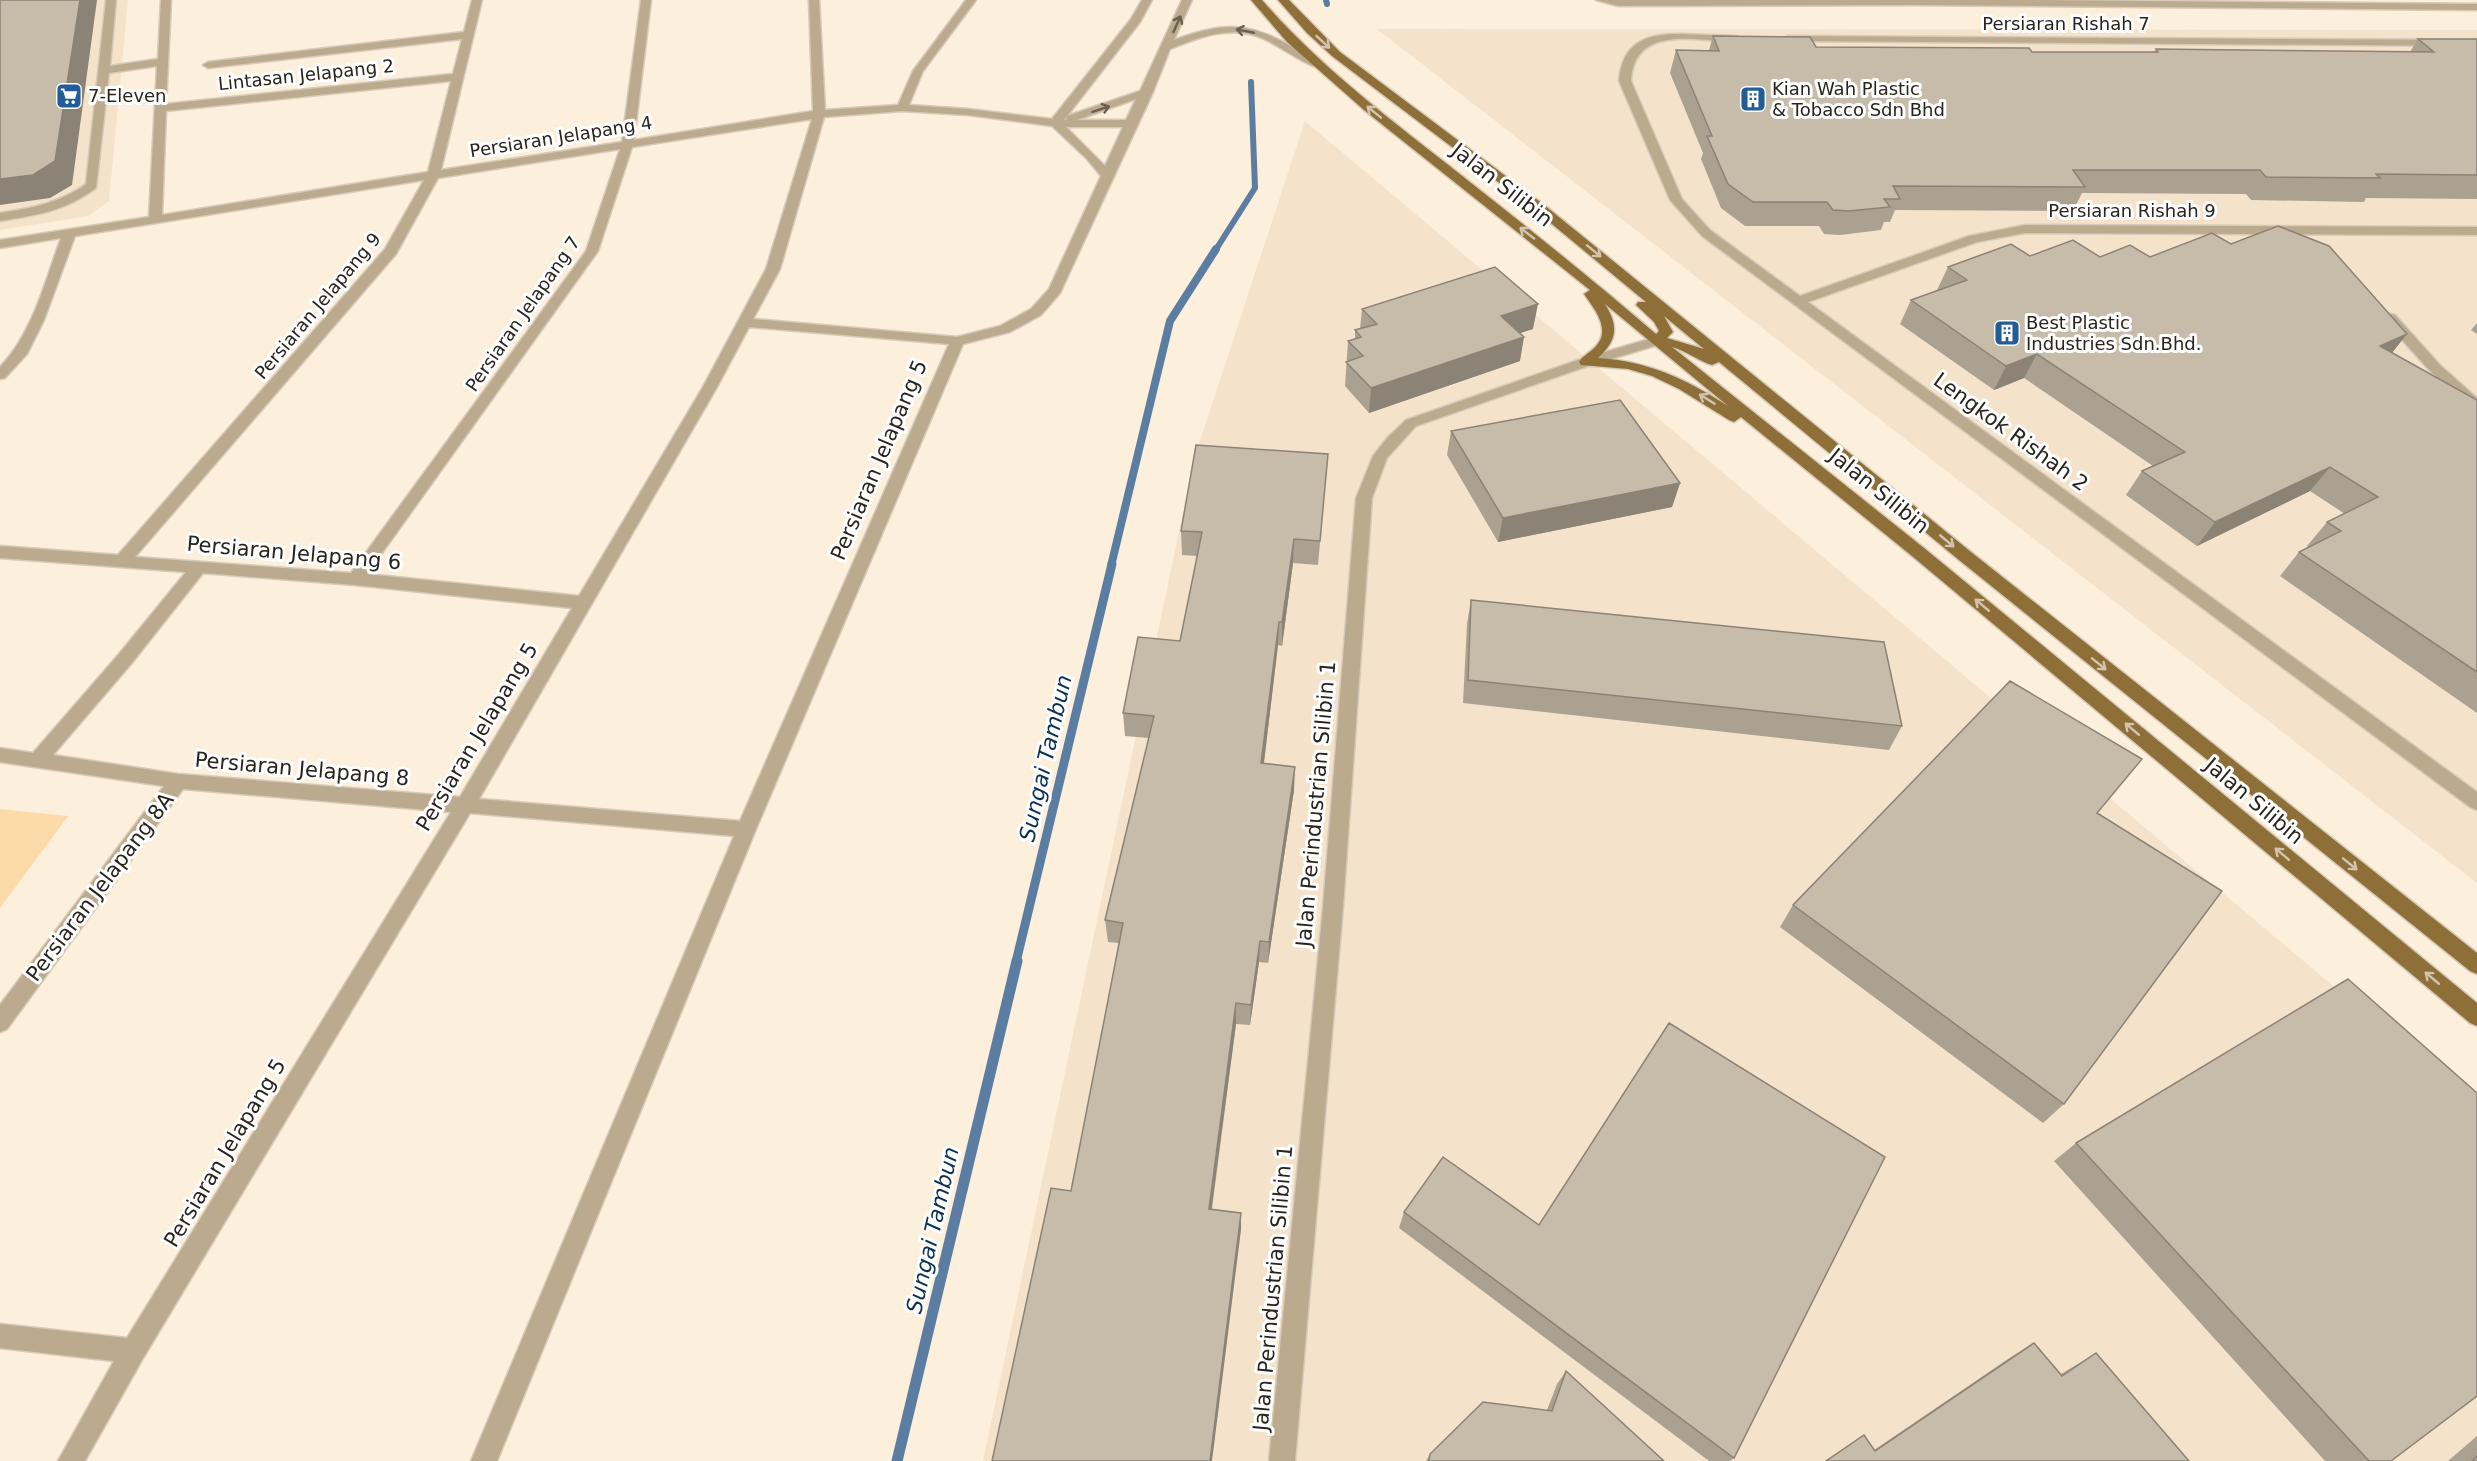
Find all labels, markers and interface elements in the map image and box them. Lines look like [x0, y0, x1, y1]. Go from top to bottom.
street label: Persiaran Rishah 7 [1982, 13, 2150, 34]
one-way arrow [1171, 15, 1183, 33]
one-way arrow [1236, 25, 1256, 36]
one-way arrow [1315, 35, 1330, 49]
street label: Lintasan Jelapang 2 [217, 55, 395, 94]
place label: Kian Wah Plastic & Tobacco Sdn Bhd [1772, 78, 1945, 120]
supermarket icon: 7-Eleven [54, 81, 84, 111]
building icon: Kian Wah Plastic & Tobacco Sdn Bhd [1738, 84, 1768, 114]
place label: 7-Eleven [88, 85, 167, 106]
one-way arrow [1091, 102, 1110, 113]
one-way arrow [1366, 106, 1382, 119]
street label: Persiaran Jelapang 4 [468, 112, 654, 161]
street label: Jalan Silibin [1445, 137, 1557, 232]
street label: Persiaran Rishah 9 [2048, 200, 2216, 221]
one-way arrow [1519, 227, 1535, 240]
street label: Persiaran Jelapang 9 [250, 228, 385, 383]
street label: Persiaran Jelapang 7 [461, 232, 584, 395]
one-way arrow [1586, 244, 1601, 258]
place label: Best Plastic Industries Sdn.Bhd. [2026, 312, 2201, 354]
building icon: Best Plastic Industries Sdn.Bhd. [1992, 318, 2022, 348]
street label: Persiaran Jelapang 5 [826, 356, 932, 564]
street label: Lengkok Rishah 2 [1929, 368, 2093, 496]
one-way arrow [1699, 393, 1716, 405]
street label: Jalan Silibin [1823, 442, 1934, 538]
street label: Persiaran Jelapang 6 [186, 532, 402, 574]
one-way arrow [1939, 535, 1955, 548]
one-way arrow [1974, 598, 1990, 611]
street label: Persiaran Jelapang 5 [411, 639, 543, 835]
one-way arrow [2091, 657, 2107, 670]
street label: Jalan Perindustrian Silibin 1 [1291, 660, 1340, 950]
water label: Sungai Tambun [1014, 672, 1077, 844]
one-way arrow [2125, 722, 2140, 736]
street label: Persiaran Jelapang 8 [194, 748, 410, 790]
street label: Jalan Silibin [2198, 752, 2308, 849]
street label: Persiaran Jelapang 8A [21, 788, 179, 986]
one-way arrow [2274, 847, 2290, 860]
one-way arrow [2342, 857, 2358, 870]
one-way arrow [2424, 972, 2440, 985]
street label: Persiaran Jelapang 5 [159, 1055, 291, 1251]
water label: Sungai Tambun [901, 1144, 964, 1316]
street label: Jalan Perindustrian Silibin 1 [1248, 1144, 1297, 1434]

